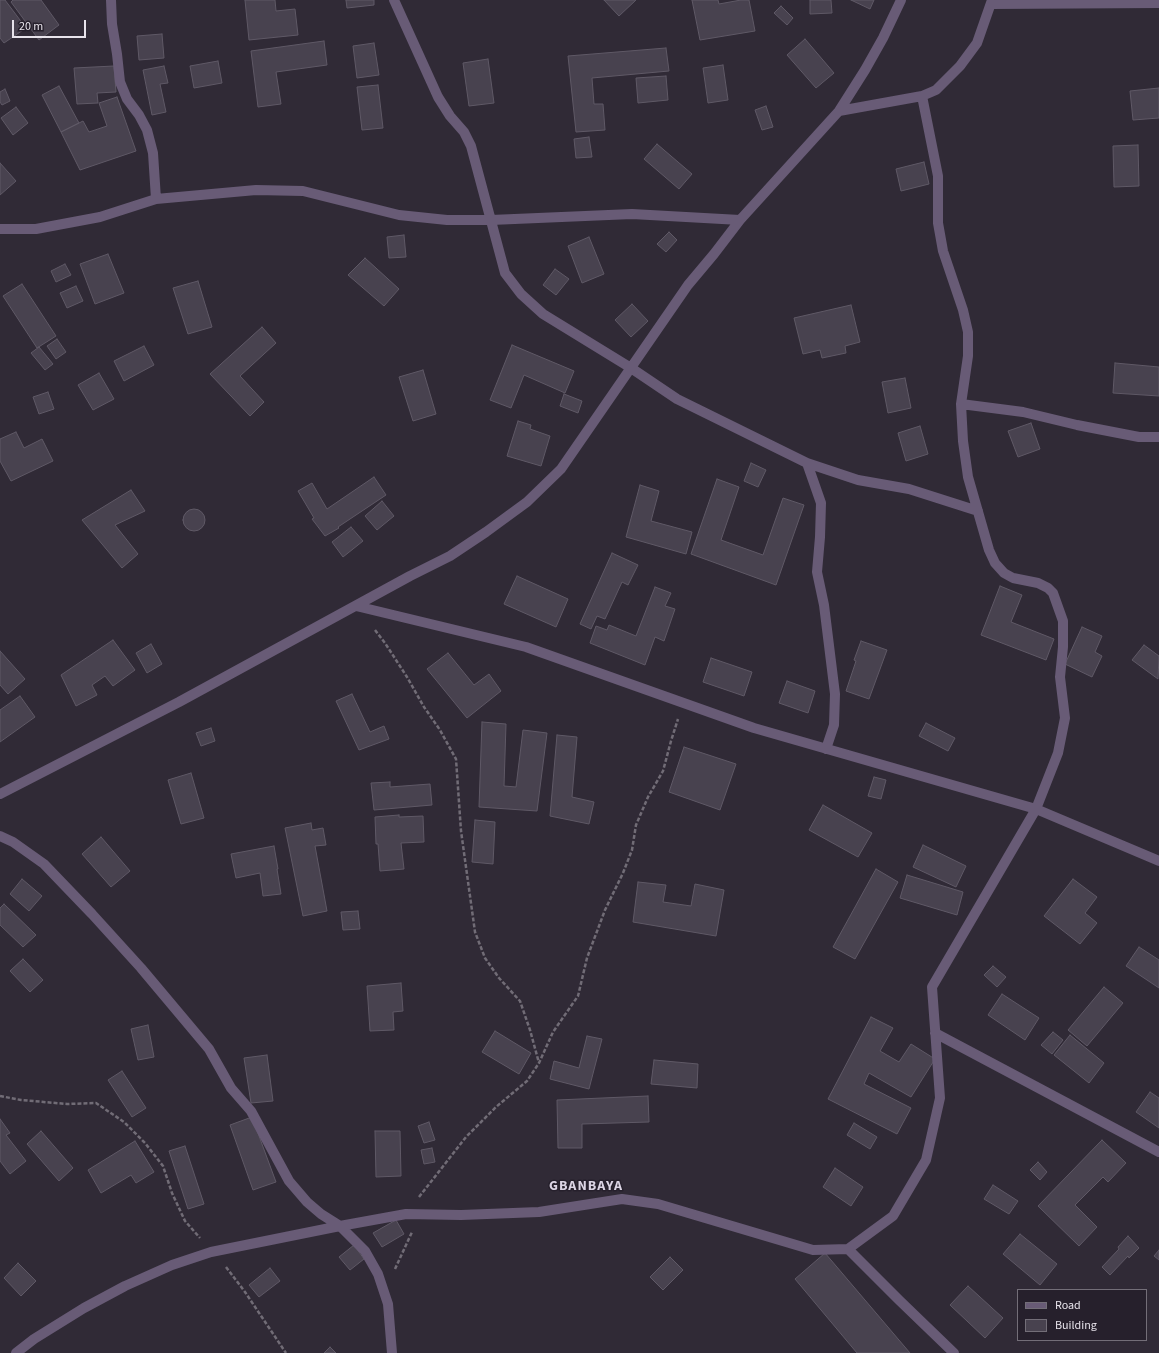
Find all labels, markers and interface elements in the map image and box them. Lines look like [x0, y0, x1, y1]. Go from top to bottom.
scale bar [14, 12, 88, 38]
text: 20 m [19, 18, 43, 35]
district label: GBANBAYA [549, 1179, 623, 1195]
legend [1017, 1289, 1147, 1341]
text: Road [1055, 1297, 1081, 1314]
text: Building [1055, 1317, 1097, 1334]

